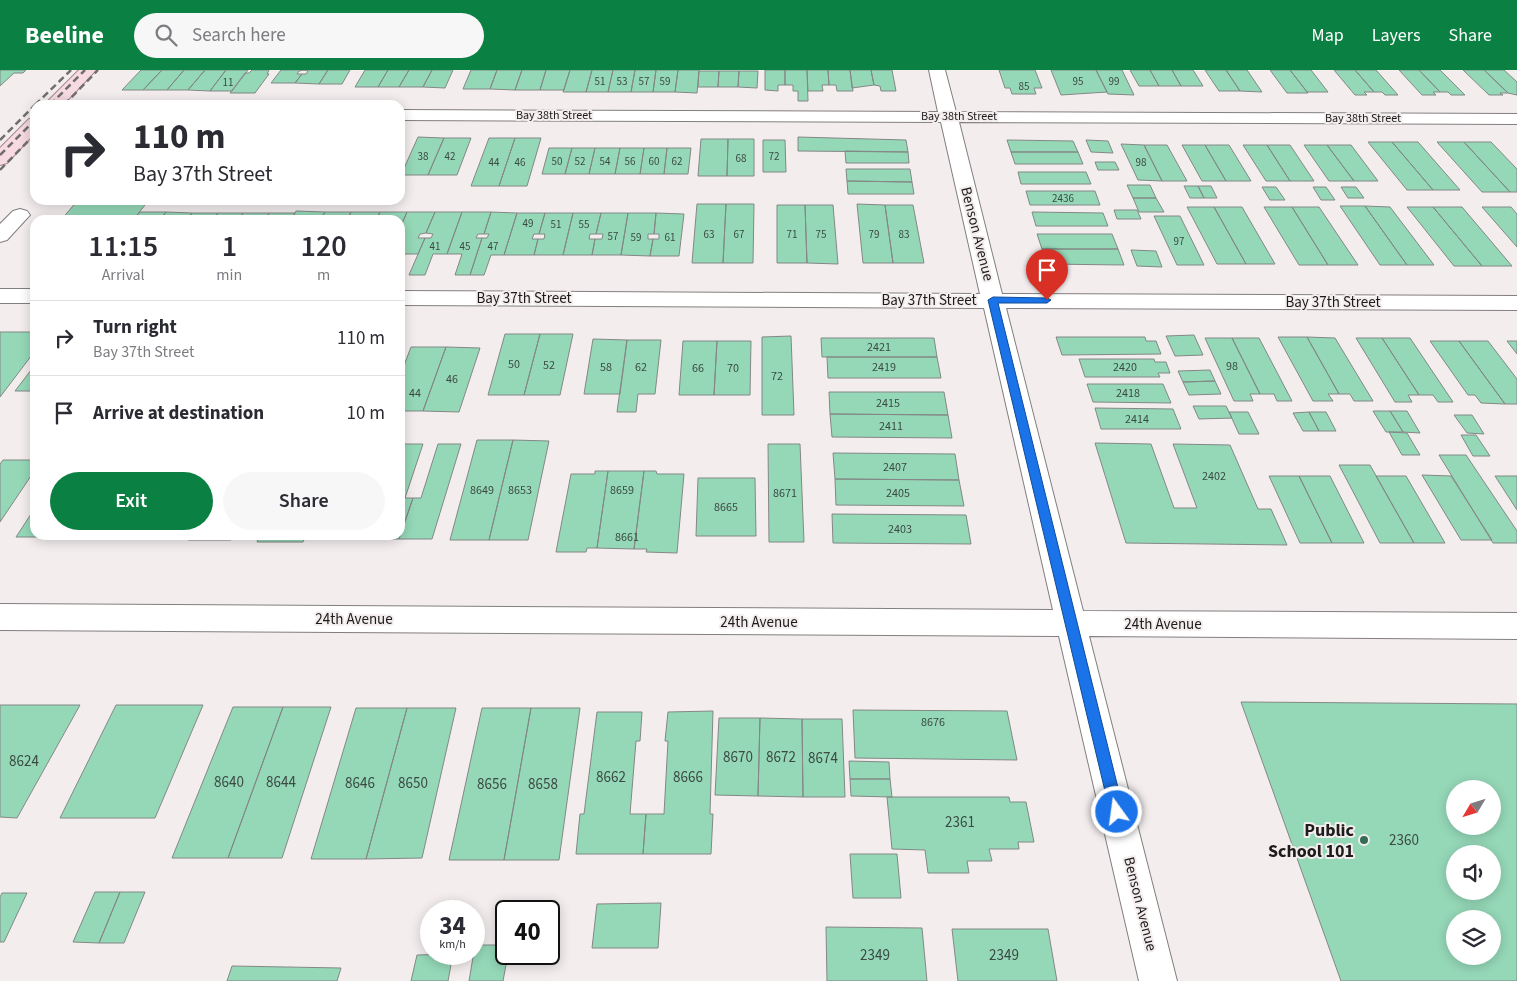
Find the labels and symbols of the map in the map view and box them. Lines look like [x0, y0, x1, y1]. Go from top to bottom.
house number: 51 [595, 74, 605, 89]
house number: 53 [617, 74, 627, 89]
house number: 57 [639, 74, 649, 89]
house number: 59 [660, 74, 670, 89]
house number: 95 [1073, 74, 1083, 89]
house number: 99 [1109, 74, 1119, 89]
house number: 11 [223, 75, 233, 90]
house number: 85 [1019, 79, 1029, 94]
street label: Bay 38th Street [516, 107, 592, 124]
street label: Bay 38th Street [921, 108, 997, 125]
street label: Bay 38th Street [1325, 110, 1401, 127]
house number: 38 [418, 149, 429, 164]
house number: 42 [445, 149, 455, 164]
house number: 72 [769, 149, 779, 164]
house number: 68 [736, 151, 747, 166]
house number: 50 [552, 154, 562, 169]
house number: 52 [575, 154, 585, 169]
house number: 54 [600, 154, 611, 169]
house number: 56 [625, 154, 636, 169]
house number: 60 [649, 154, 659, 169]
house number: 62 [672, 154, 682, 169]
house number: 44 [489, 155, 500, 170]
house number: 46 [515, 155, 526, 170]
house number: 98 [1136, 155, 1147, 170]
street label: Benson Avenue [955, 185, 999, 283]
house number: 2436 [1052, 191, 1074, 206]
house number: 49 [523, 216, 533, 231]
house number: 51 [551, 217, 561, 232]
house number: 55 [579, 217, 589, 232]
house number: 63 [704, 227, 714, 242]
house number: 67 [734, 227, 744, 242]
house number: 71 [787, 227, 797, 242]
house number: 75 [816, 227, 826, 242]
house number: 79 [869, 227, 879, 242]
house number: 83 [899, 227, 909, 242]
house number: 57 [608, 229, 618, 244]
house number: 59 [631, 230, 641, 245]
house number: 61 [665, 230, 675, 245]
house number: 97 [1174, 234, 1184, 249]
house number: 41 [430, 239, 440, 254]
house number: 45 [460, 239, 470, 254]
house number: 47 [488, 239, 498, 254]
pin [1026, 249, 1068, 300]
street label: Bay 37th Street [476, 288, 572, 309]
street label: Bay 37th Street [881, 290, 977, 311]
street label: Bay 37th Street [1285, 292, 1381, 313]
house number: 2421 [867, 339, 891, 356]
house number: 50 [508, 356, 520, 373]
house number: 52 [543, 357, 555, 374]
house number: 98 [1226, 358, 1238, 375]
house number: 58 [600, 359, 612, 376]
house number: 62 [635, 359, 647, 376]
house number: 2419 [872, 359, 896, 376]
house number: 2420 [1113, 359, 1137, 376]
house number: 66 [692, 360, 704, 377]
house number: 70 [727, 360, 739, 377]
house number: 72 [771, 368, 783, 385]
house number: 46 [446, 371, 458, 388]
house number: 44 [409, 385, 421, 402]
house number: 2418 [1116, 385, 1140, 402]
house number: 2415 [876, 395, 900, 412]
house number: 2414 [1125, 411, 1149, 428]
house number: 2411 [879, 418, 903, 435]
house number: 2407 [883, 459, 907, 476]
house number: 2402 [1202, 468, 1226, 485]
house number: 8649 [470, 482, 494, 499]
house number: 8653 [508, 482, 532, 499]
house number: 8659 [610, 482, 634, 499]
house number: 8671 [773, 485, 797, 502]
house number: 2405 [886, 485, 910, 502]
house number: 8665 [714, 499, 738, 516]
house number: 2403 [888, 521, 912, 538]
house number: 8661 [615, 529, 639, 546]
street label: 24th Avenue [315, 609, 393, 630]
street label: 24th Avenue [720, 612, 798, 633]
street label: 24th Avenue [1124, 614, 1202, 635]
house number: 8676 [921, 714, 945, 731]
house number: 8670 [723, 747, 753, 768]
house number: 8672 [766, 747, 796, 768]
house number: 8674 [808, 748, 838, 769]
house number: 8624 [9, 751, 39, 772]
house number: 8662 [596, 767, 626, 788]
house number: 8666 [673, 767, 703, 788]
house number: 8640 [214, 772, 244, 793]
house number: 8644 [266, 772, 296, 793]
house number: 8646 [345, 773, 375, 794]
house number: 8650 [398, 773, 428, 794]
house number: 8656 [477, 774, 507, 795]
house number: 8658 [528, 774, 558, 795]
north arrow [1446, 780, 1501, 835]
position arrow [1090, 785, 1142, 837]
house number: 2361 [945, 812, 975, 833]
place label: Public School 101 [1268, 818, 1355, 864]
house number: 2360 [1389, 830, 1419, 851]
marker: Public School 101 [1358, 834, 1370, 846]
street label: Benson Avenue [1118, 855, 1162, 953]
speed limit sign: 40 [495, 900, 560, 965]
house number: 2349 [860, 945, 890, 966]
house number: 2349 [989, 945, 1019, 966]

